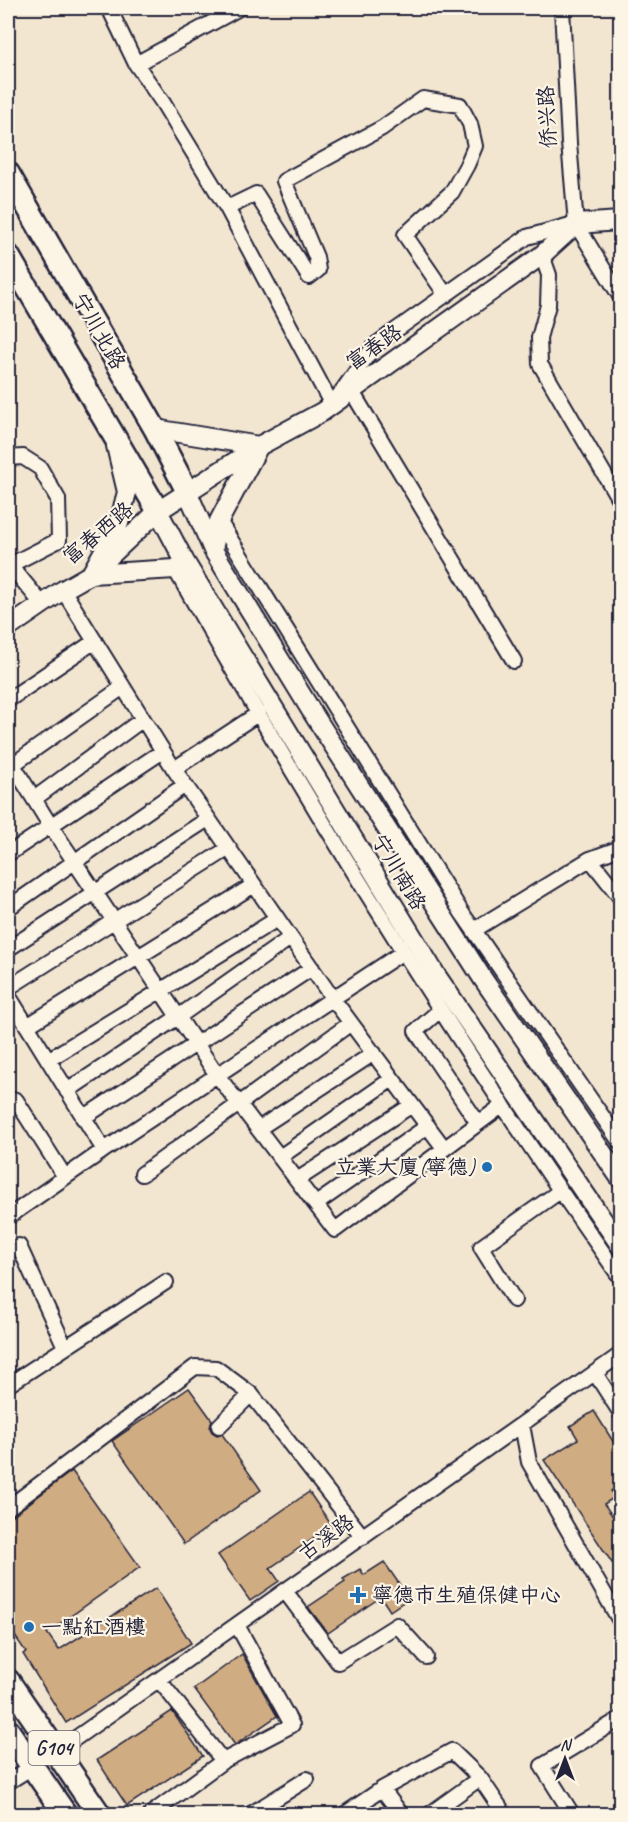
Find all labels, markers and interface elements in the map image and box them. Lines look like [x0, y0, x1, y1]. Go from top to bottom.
street label: 侨兴路 [532, 85, 562, 149]
street label: 宁川北路 [67, 288, 131, 374]
street label: 富春路 [341, 318, 407, 376]
street label: 富春西路 [57, 496, 139, 570]
street label: 宁川南路 [366, 829, 432, 915]
place label: 立業大廈(寧德) [335, 1154, 476, 1180]
marker: 立業大廈(寧德) [480, 1160, 494, 1174]
street label: 古溪路 [293, 1508, 359, 1566]
place label: 寧德市生殖保健中心 [372, 1582, 561, 1608]
marker: 寧德市生殖保健中心 [349, 1586, 367, 1604]
place label: 一點紅酒樓 [41, 1614, 146, 1640]
marker: 一點紅酒樓 [22, 1620, 36, 1634]
north arrow [535, 1729, 595, 1789]
road number: G104 [28, 1731, 80, 1765]
text: N [560, 1735, 573, 1755]

